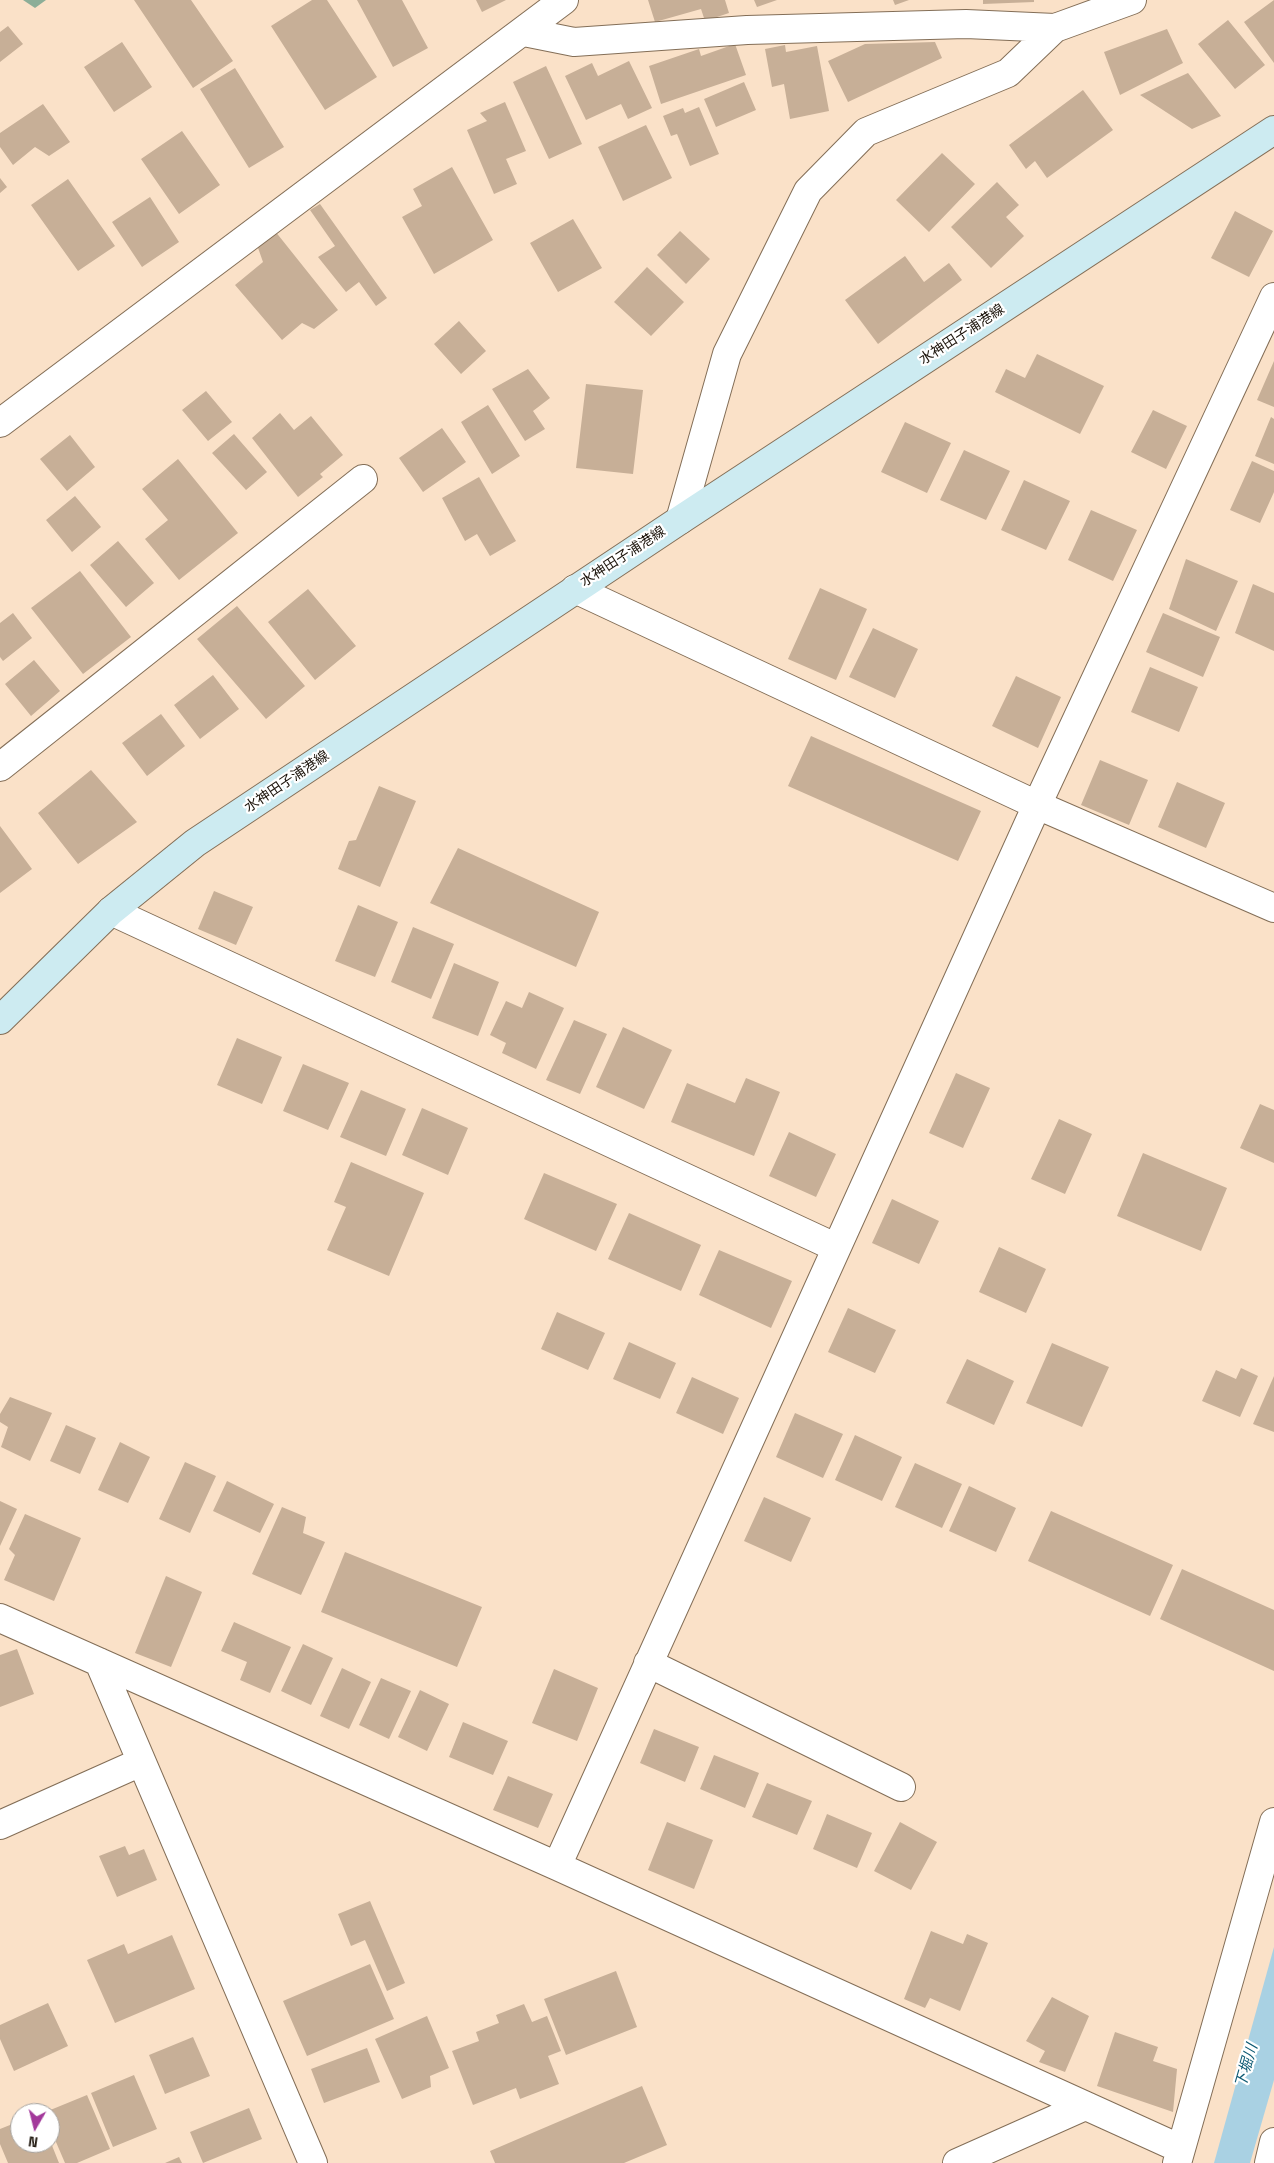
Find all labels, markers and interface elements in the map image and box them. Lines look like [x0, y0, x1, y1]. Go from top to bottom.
street label: 水神田子浦港線 [916, 301, 1008, 369]
street label: 水神田子浦港線 [577, 523, 669, 591]
street label: 水神田子浦港線 [242, 748, 332, 816]
water label: 下堀川 [1232, 2042, 1262, 2090]
north arrow [10, 2103, 60, 2153]
text: N [27, 2132, 39, 2151]

